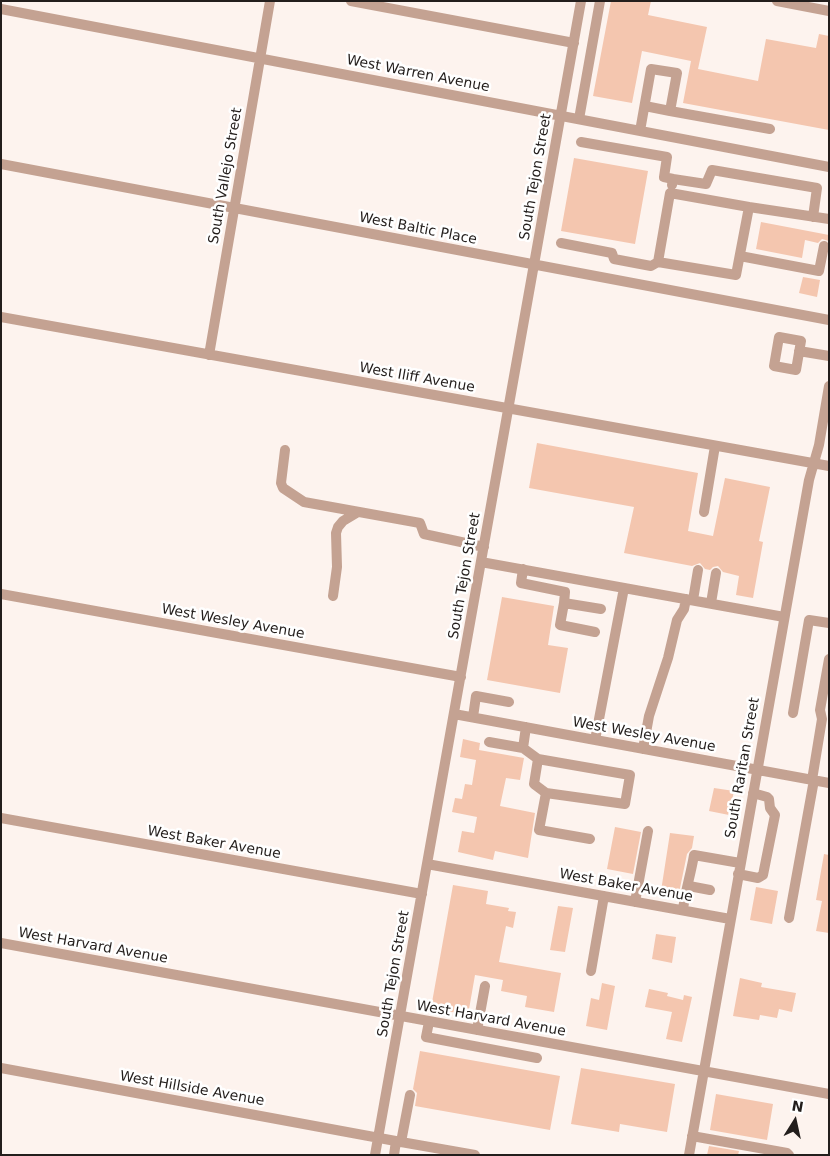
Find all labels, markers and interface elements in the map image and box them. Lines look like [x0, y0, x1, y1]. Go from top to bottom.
street label: West Warren Avenue [345, 52, 491, 96]
street label: South Vallejo Street [206, 107, 246, 245]
street label: South Tejon Street [517, 112, 555, 242]
street label: West Baltic Place [358, 209, 478, 249]
street label: West Iliff Avenue [358, 360, 476, 396]
street label: South Tejon Street [446, 511, 484, 641]
street label: West Wesley Avenue [160, 601, 306, 643]
street label: South Raritan Street [722, 696, 764, 840]
street label: West Wesley Avenue [571, 714, 717, 756]
street label: West Baker Avenue [146, 823, 282, 863]
street label: West Baker Avenue [558, 866, 694, 906]
street label: South Tejon Street [375, 909, 413, 1039]
street label: West Harvard Avenue [17, 925, 169, 967]
street label: West Harvard Avenue [415, 998, 567, 1040]
street label: West Hillside Avenue [119, 1068, 265, 1110]
north arrow [770, 1096, 820, 1146]
text: N [790, 1097, 805, 1115]

